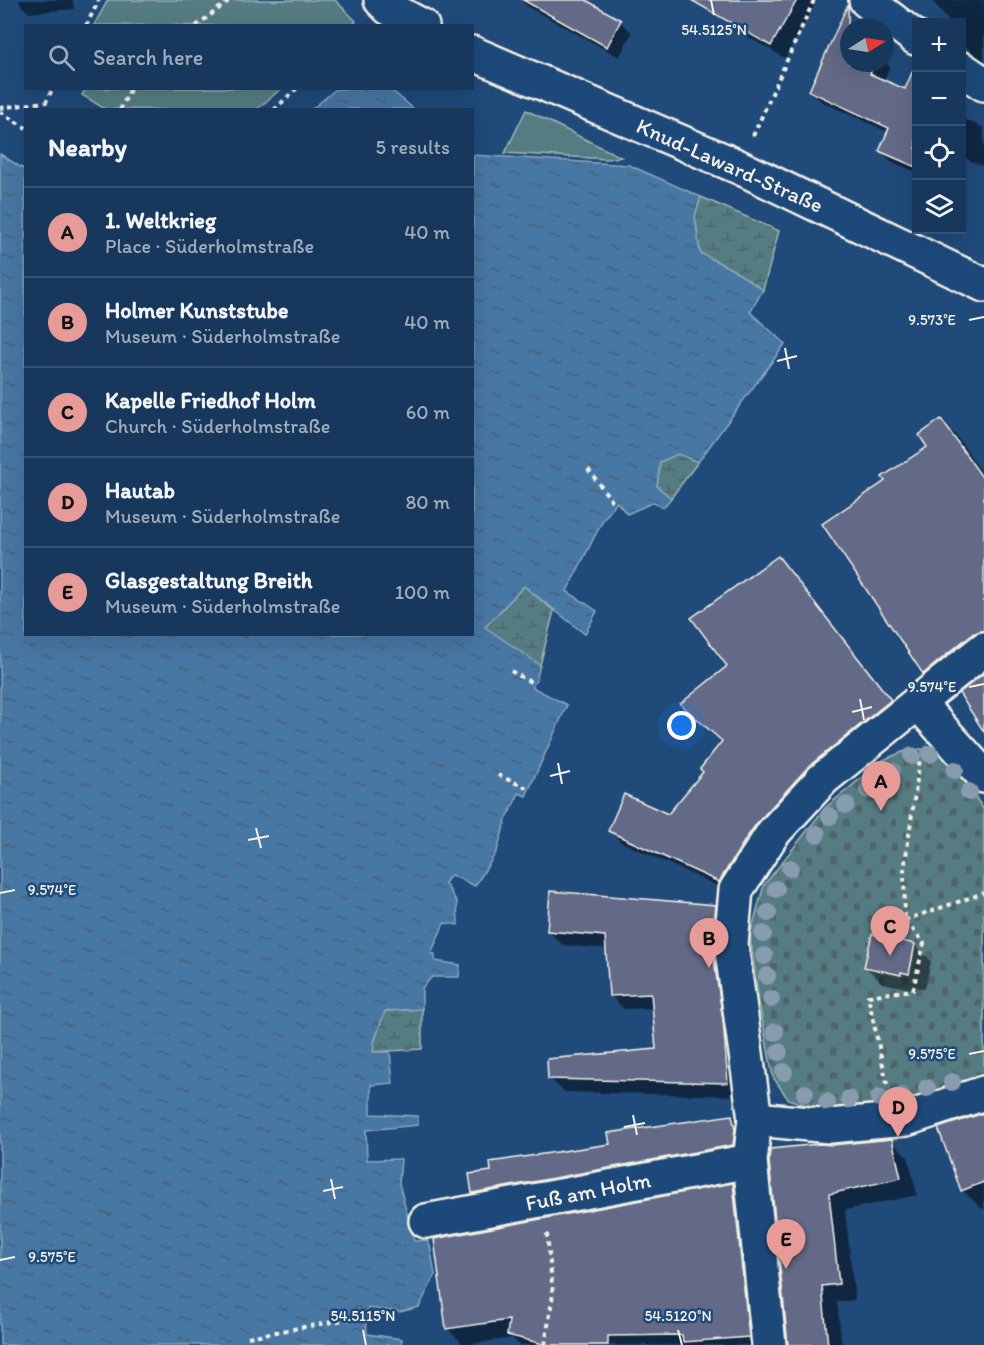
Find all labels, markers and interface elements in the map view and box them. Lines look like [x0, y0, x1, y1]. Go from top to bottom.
north arrow [840, 18, 894, 72]
map controls [912, 18, 966, 234]
button: + [912, 18, 966, 72]
text: 54.5125°N [681, 21, 747, 39]
search box [24, 24, 474, 90]
icon: search [45, 41, 78, 74]
text: Search here [93, 44, 203, 71]
button: − [912, 72, 966, 126]
street label: Knud-Laward-Straße [632, 112, 827, 219]
button: locate [912, 126, 966, 180]
text: Nearby [48, 131, 127, 163]
text: 5 results [376, 135, 450, 159]
button: layers [912, 180, 966, 234]
text: 1. Weltkrieg [105, 207, 216, 234]
text: A [61, 220, 74, 244]
text: 40 m [404, 220, 450, 244]
text: Place · Süderholmstraße [105, 234, 314, 258]
text: Holmer Kunststube [105, 297, 288, 324]
text: B [61, 310, 74, 334]
text: 40 m [404, 310, 450, 334]
text: 9.573°E [908, 311, 956, 329]
text: Museum · Süderholmstraße [105, 324, 340, 348]
text: Kapelle Friedhof Holm [105, 387, 316, 414]
text: C [61, 400, 74, 424]
text: 60 m [406, 400, 450, 424]
text: Church · Süderholmstraße [105, 414, 330, 438]
text: Hautab [105, 477, 175, 504]
text: D [61, 490, 74, 514]
text: 80 m [405, 490, 450, 514]
text: Museum · Süderholmstraße [105, 504, 340, 528]
text: Glasgestaltung Breith [105, 567, 312, 594]
text: E [62, 580, 73, 604]
text: 100 m [395, 580, 450, 604]
text: Museum · Süderholmstraße [105, 594, 340, 618]
text: 9.574°E [908, 678, 956, 696]
your location [667, 711, 696, 740]
pin: A [862, 762, 900, 811]
text: 9.574°E [28, 881, 76, 899]
pin: C [870, 906, 910, 956]
pin: B [690, 918, 728, 968]
text: 9.575°E [908, 1045, 956, 1063]
pin: D [878, 1088, 918, 1137]
street label: Fuß am Holm [523, 1166, 654, 1217]
pin: E [766, 1220, 806, 1269]
text: 9.575°E [28, 1248, 76, 1266]
text: 54.5115°N [331, 1307, 395, 1325]
text: 54.5120°N [644, 1307, 712, 1325]

